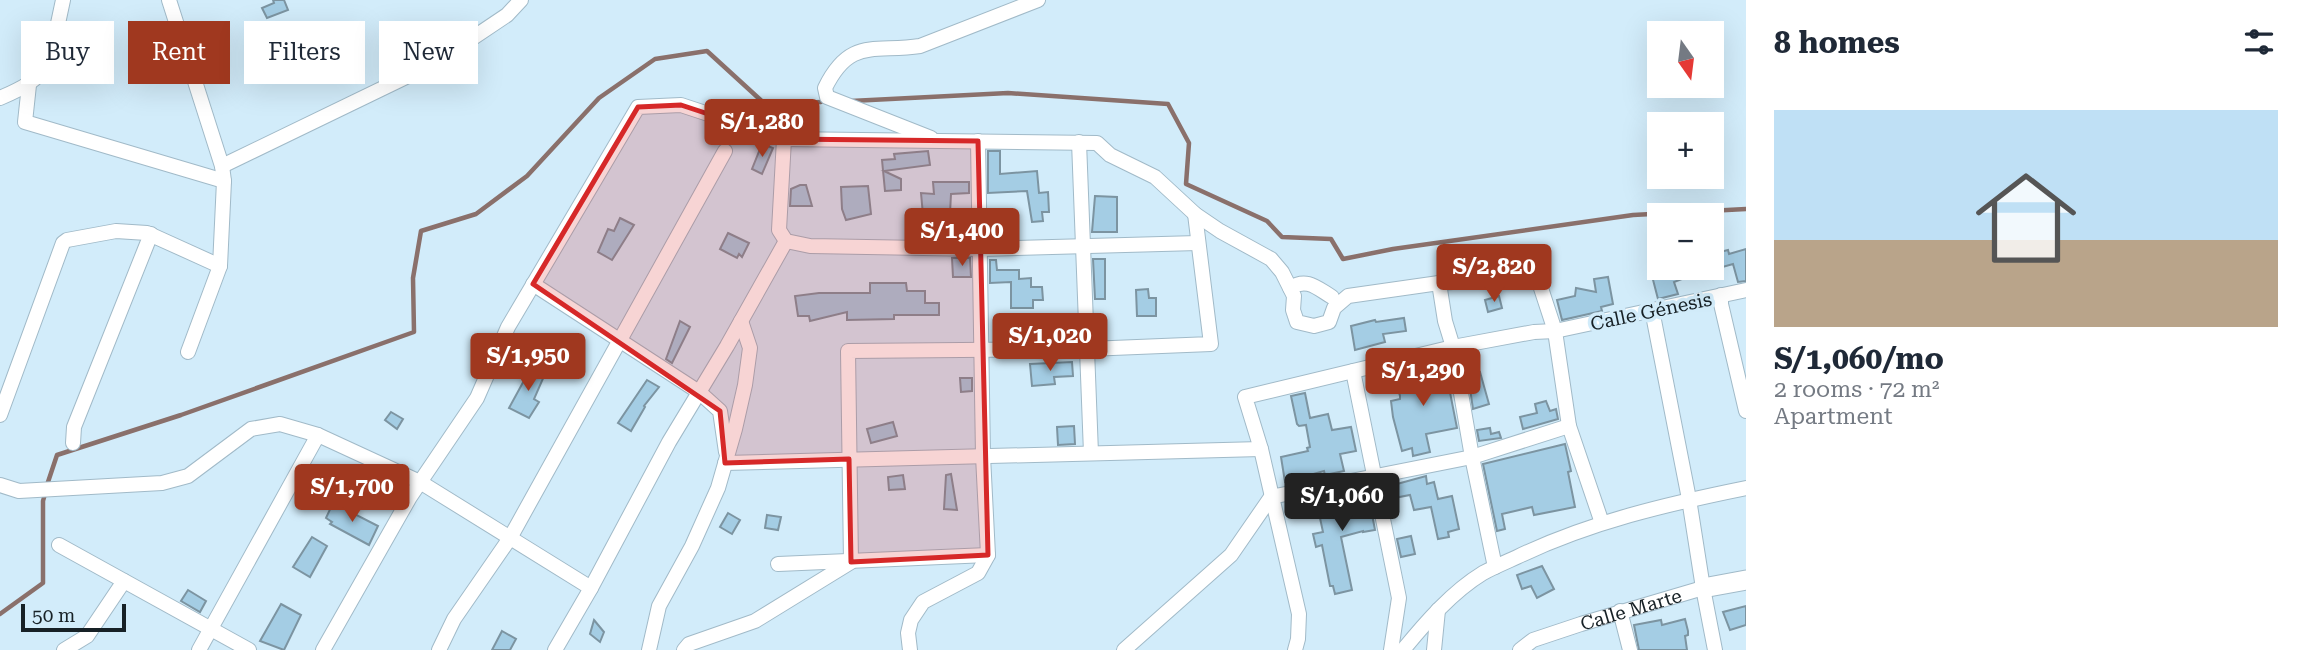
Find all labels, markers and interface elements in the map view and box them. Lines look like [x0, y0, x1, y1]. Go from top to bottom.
chip: Buy [21, 21, 114, 84]
chip: Rent [128, 21, 230, 84]
chip: Filters [244, 21, 365, 84]
chip: New [379, 21, 478, 84]
north arrow [1647, 21, 1724, 98]
map controls [1647, 21, 1724, 280]
icon: filters [2240, 23, 2278, 61]
text: 8 homes [1774, 25, 1900, 60]
pin: S/1,280 [697, 100, 827, 159]
text: S/1,280 [720, 108, 804, 135]
button: + [1647, 112, 1724, 189]
icon: home [1963, 155, 2089, 281]
button: − [1647, 203, 1724, 280]
pin: S/1,400 [897, 208, 1027, 268]
text: S/1,400 [920, 217, 1004, 244]
pin: S/2,820 [1429, 244, 1559, 304]
text: S/2,820 [1452, 253, 1536, 280]
street label: Calle Génesis [1588, 287, 1714, 336]
pin: S/1,020 [985, 314, 1115, 373]
text: S/1,020 [1008, 322, 1092, 349]
pin: S/1,950 [463, 334, 593, 393]
text: S/1,060/mo [1774, 341, 1944, 376]
text: S/1,950 [486, 342, 570, 369]
pin: S/1,290 [1358, 348, 1488, 408]
text: S/1,290 [1381, 357, 1465, 384]
text: 2 rooms · 72 m² [1774, 376, 1940, 403]
text: Apartment [1774, 403, 1893, 430]
pin: S/1,700 [287, 464, 417, 524]
text: S/1,700 [310, 473, 394, 500]
pin: S/1,060 [1277, 474, 1407, 533]
text: S/1,060 [1300, 482, 1384, 509]
street label: Calle Marte [1578, 584, 1684, 636]
scale bar [21, 601, 126, 633]
text: 50 m [32, 604, 75, 627]

